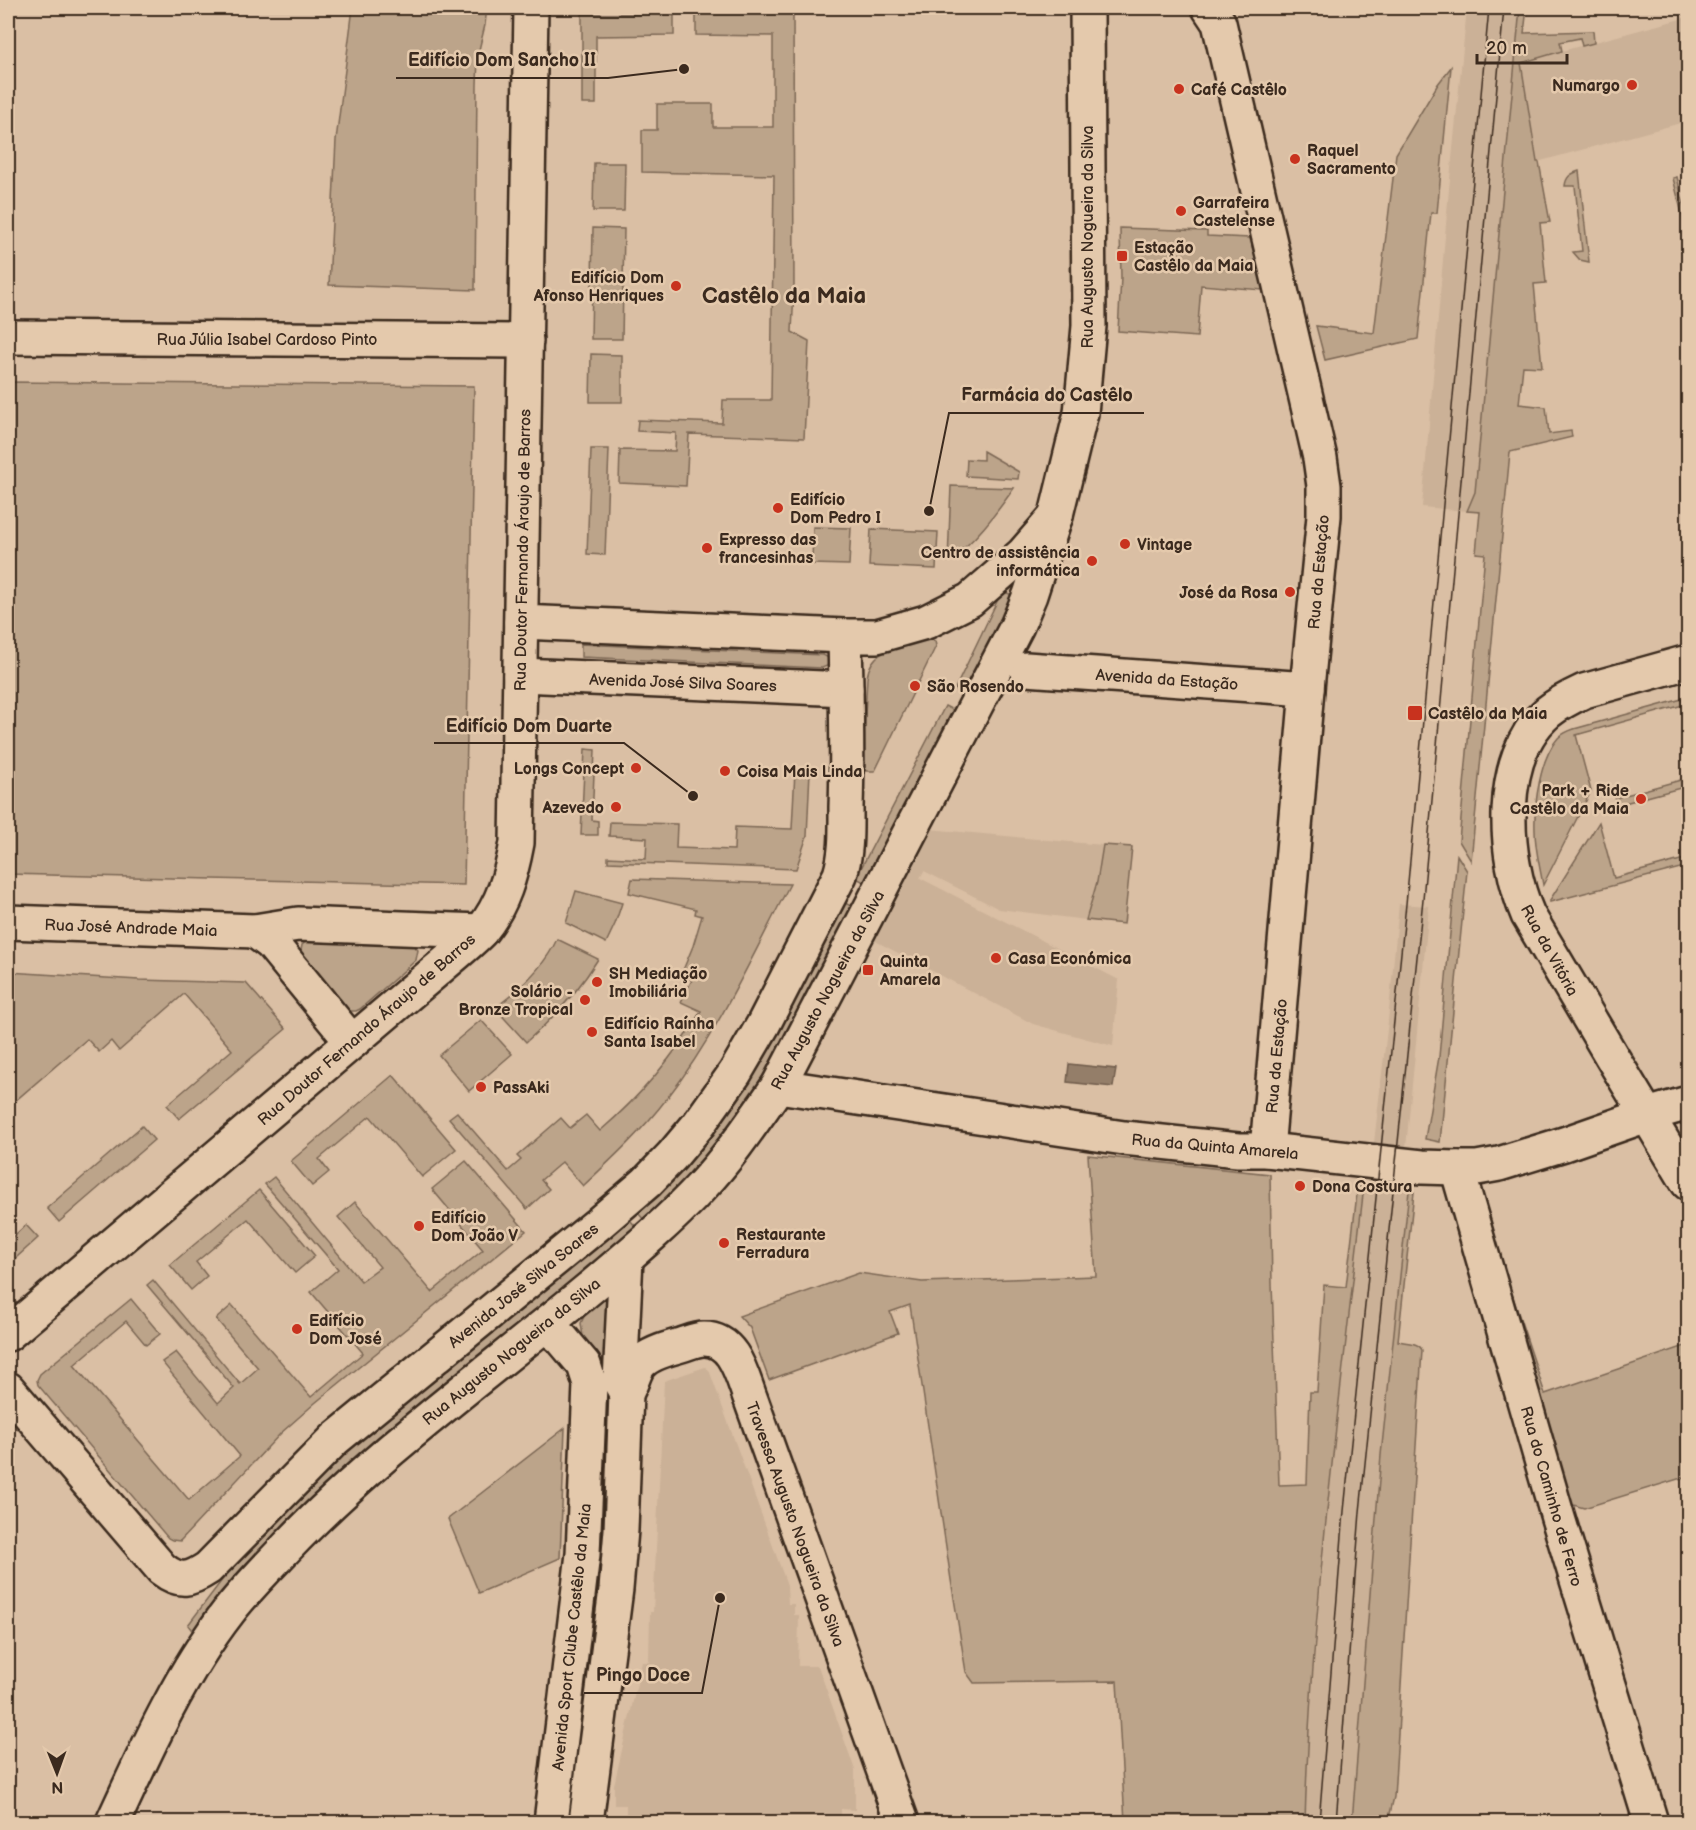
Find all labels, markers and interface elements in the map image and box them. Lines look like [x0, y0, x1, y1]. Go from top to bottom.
scale bar [1477, 27, 1567, 65]
text: 20 m [1486, 38, 1527, 59]
callout: Edifício Dom Sancho II [396, 42, 608, 78]
text: Edifício Dom Sancho II [408, 50, 596, 71]
place label: Numargo [1552, 77, 1620, 96]
marker: Numargo [1625, 78, 1639, 92]
place label: Café Castêlo [1191, 81, 1287, 100]
marker: Café Castêlo [1172, 82, 1186, 96]
street label: Rua Augusto Nogueira da Silva [1079, 125, 1098, 349]
place label: Raquel Sacramento [1307, 142, 1396, 179]
marker: Raquel Sacramento [1288, 152, 1302, 166]
place label: Garrafeira Castelense [1193, 194, 1275, 231]
marker: Garrafeira Castelense [1174, 204, 1188, 218]
place label: Estação Castêlo da Maia [1134, 239, 1253, 276]
marker: Estação Castêlo da Maia [1115, 249, 1129, 263]
place label: Edifício Dom Afonso Henriques [533, 269, 664, 306]
marker: Edifício Dom Afonso Henriques [669, 279, 683, 293]
district label: Castêlo da Maia [702, 283, 866, 310]
street label: Rua Júlia Isabel Cardoso Pinto [157, 331, 377, 350]
callout: Farmácia do Castêlo [949, 377, 1144, 413]
text: Farmácia do Castêlo [961, 385, 1133, 406]
street label: Rua Doutor Fernando Áraujo de Barros [510, 409, 535, 691]
place label: Edifício Dom Pedro I [790, 491, 881, 528]
marker: Edifício Dom Pedro I [771, 501, 785, 515]
street label: Rua da Estação [1305, 514, 1334, 630]
place label: Expresso das francesinhas [719, 531, 817, 568]
place label: Vintage [1137, 536, 1192, 555]
marker: Vintage [1118, 537, 1132, 551]
marker: Expresso das francesinhas [700, 541, 714, 555]
place label: Centro de assistência informática [921, 544, 1080, 581]
marker: Centro de assistência informática [1085, 554, 1099, 568]
place label: José da Rosa [1179, 584, 1278, 603]
marker: José da Rosa [1283, 585, 1297, 599]
street label: Avenida da Estação [1095, 666, 1239, 695]
street label: Avenida José Silva Soares [589, 671, 777, 696]
place label: São Rosendo [927, 678, 1024, 697]
marker: São Rosendo [908, 679, 922, 693]
marker: Castêlo da Maia [1406, 704, 1424, 722]
place label: Castêlo da Maia [1428, 705, 1547, 724]
callout: Edifício Dom Duarte [434, 707, 624, 743]
text: Edifício Dom Duarte [446, 716, 612, 737]
place label: Longs Concept [514, 760, 625, 779]
marker: Longs Concept [629, 761, 643, 775]
place label: Coisa Mais Linda [737, 763, 862, 782]
marker: Coisa Mais Linda [718, 764, 732, 778]
place label: Park + Ride Castêlo da Maia [1510, 782, 1629, 819]
marker: Park + Ride Castêlo da Maia [1634, 792, 1648, 806]
place label: Azevedo [542, 799, 604, 818]
marker: Azevedo [609, 800, 623, 814]
street label: Rua Augusto Nogueira da Silva [768, 888, 889, 1094]
street label: Rua da Vitória [1516, 902, 1582, 1000]
street label: Rua José Andrade Maia [44, 916, 218, 941]
street label: Rua Doutor Fernando Áraujo de Barros [253, 929, 480, 1130]
place label: Casa Económica [1008, 950, 1131, 969]
marker: Casa Económica [989, 951, 1003, 965]
place label: Quinta Amarela [879, 953, 941, 990]
marker: Quinta Amarela [861, 963, 875, 977]
place label: SH Mediação Imobiliária [609, 965, 707, 1002]
marker: SH Mediação Imobiliária [590, 975, 604, 989]
place label: Solário - Bronze Tropical [458, 983, 573, 1020]
marker: Solário - Bronze Tropical [578, 993, 592, 1007]
street label: Rua da Estação [1263, 998, 1292, 1114]
place label: Edifício Raínha Santa Isabel [604, 1015, 714, 1052]
marker: Edifício Raínha Santa Isabel [585, 1025, 599, 1039]
place label: PassAki [493, 1079, 549, 1098]
marker: PassAki [474, 1080, 488, 1094]
street label: Rua da Quinta Amarela [1131, 1131, 1299, 1164]
place label: Dona Costura [1312, 1178, 1413, 1197]
marker: Dona Costura [1293, 1179, 1307, 1193]
place label: Edifício Dom João V [431, 1209, 518, 1246]
marker: Edifício Dom João V [412, 1219, 426, 1233]
street label: Avenida José Silva Soares [445, 1220, 603, 1353]
place label: Restaurante Ferradura [736, 1226, 826, 1263]
marker: Restaurante Ferradura [717, 1236, 731, 1250]
street label: Rua Augusto Nogueira da Silva [419, 1275, 605, 1430]
place label: Edifício Dom José [309, 1312, 382, 1349]
marker: Edifício Dom José [290, 1322, 304, 1336]
street label: Travessa Augusto Nogueira da Silva [741, 1400, 848, 1649]
street label: Rua do Caminho de Ferro [1516, 1404, 1585, 1589]
street label: Avenida Sport Clube Castêlo da Maia [549, 1503, 596, 1772]
callout: Pingo Doce [584, 1657, 702, 1693]
text: Pingo Doce [596, 1665, 690, 1686]
north arrow [27, 1743, 87, 1803]
text: N [51, 1777, 63, 1796]

